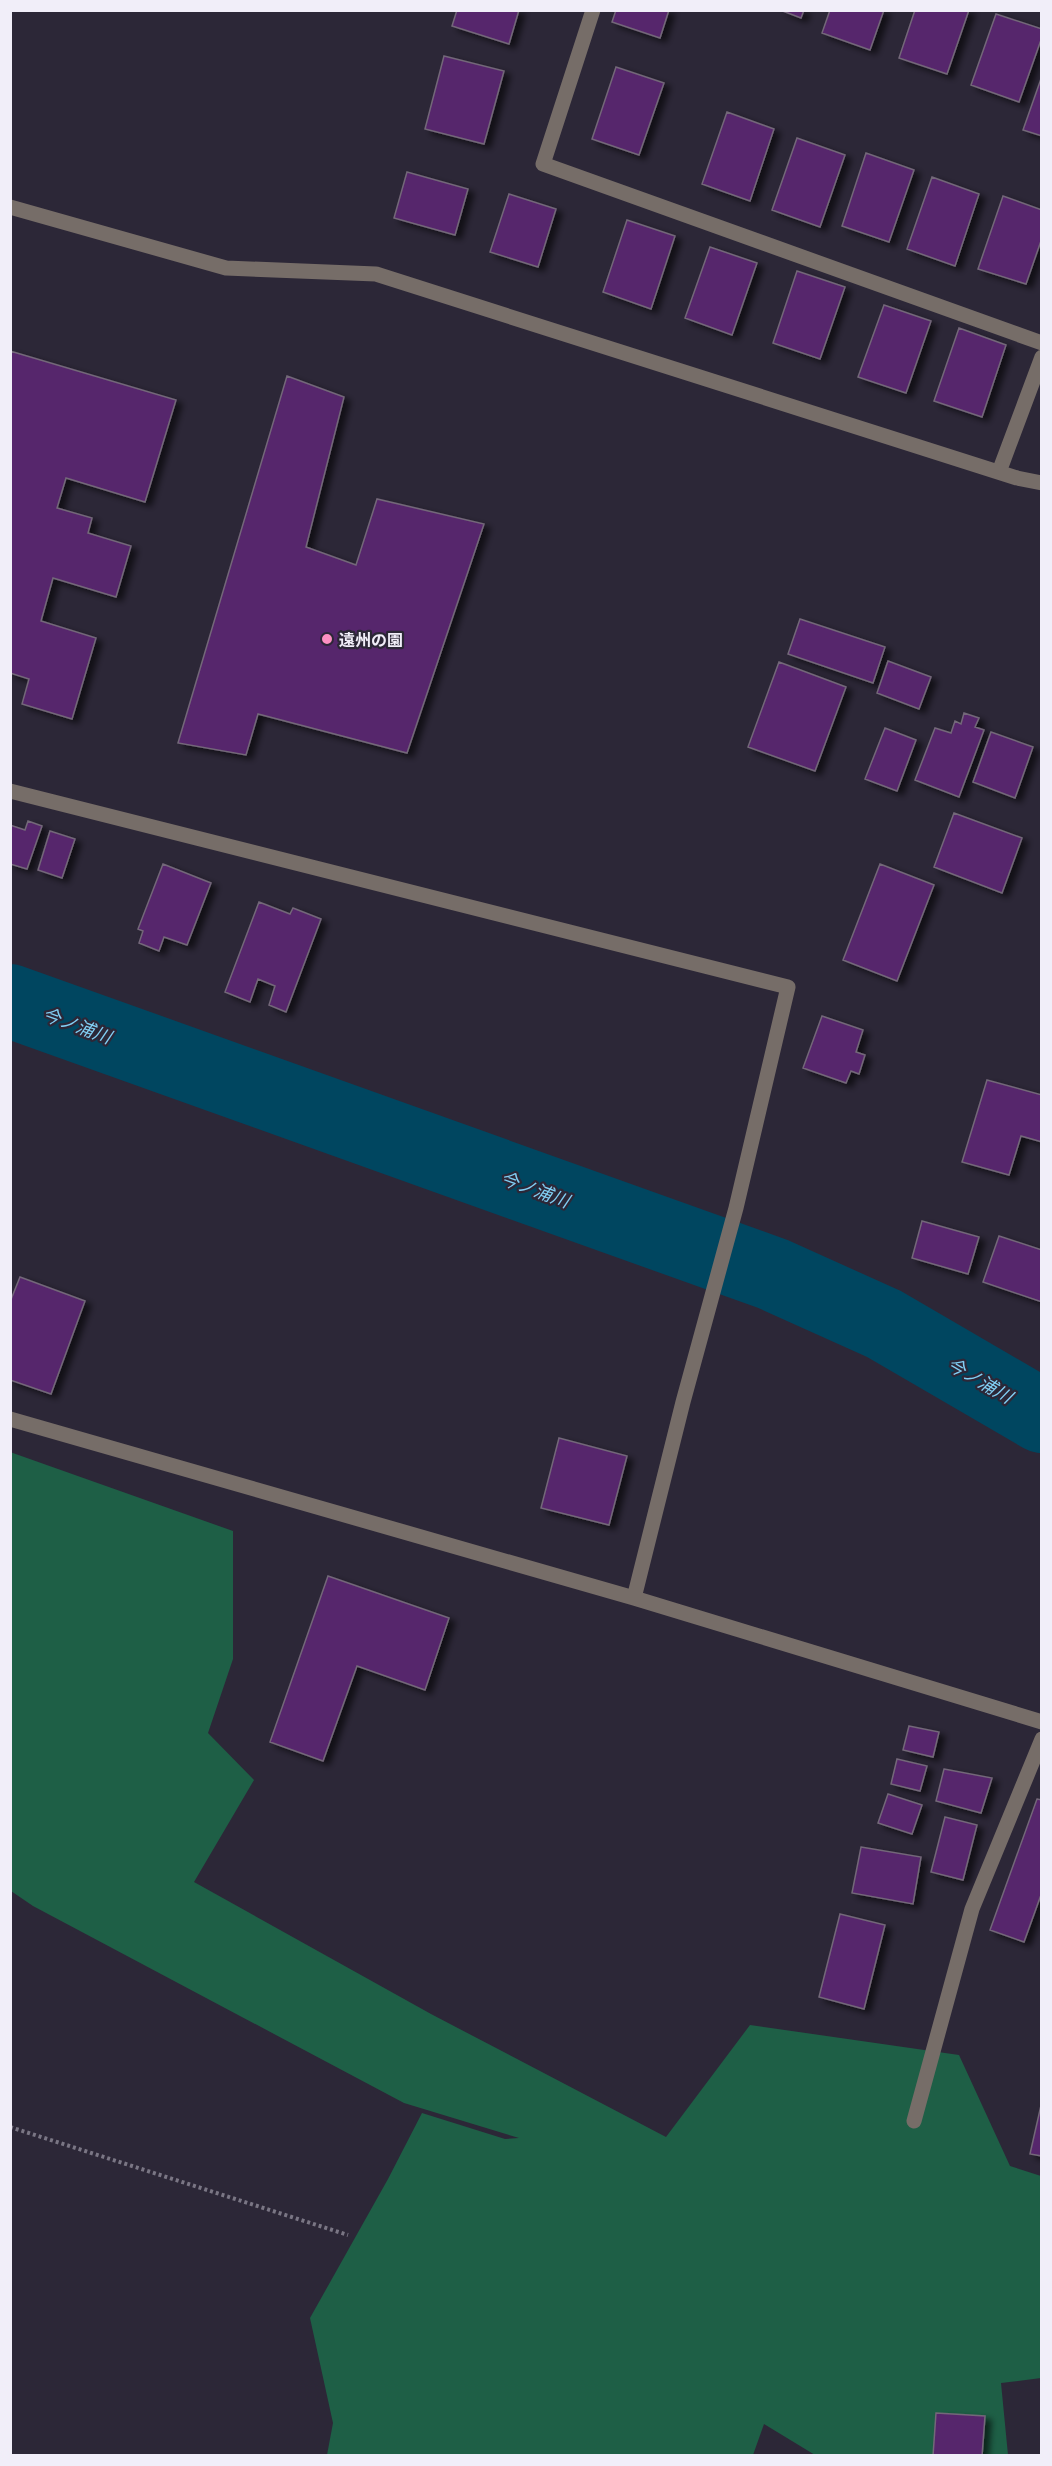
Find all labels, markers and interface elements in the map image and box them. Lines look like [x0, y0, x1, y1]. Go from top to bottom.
place label: 遠州の園 [339, 630, 403, 649]
marker: 遠州の園 [320, 632, 334, 646]
water label: 今ノ浦川 [39, 1002, 116, 1048]
water label: 今ノ浦川 [497, 1166, 574, 1212]
water label: 今ノ浦川 [943, 1352, 1018, 1409]

